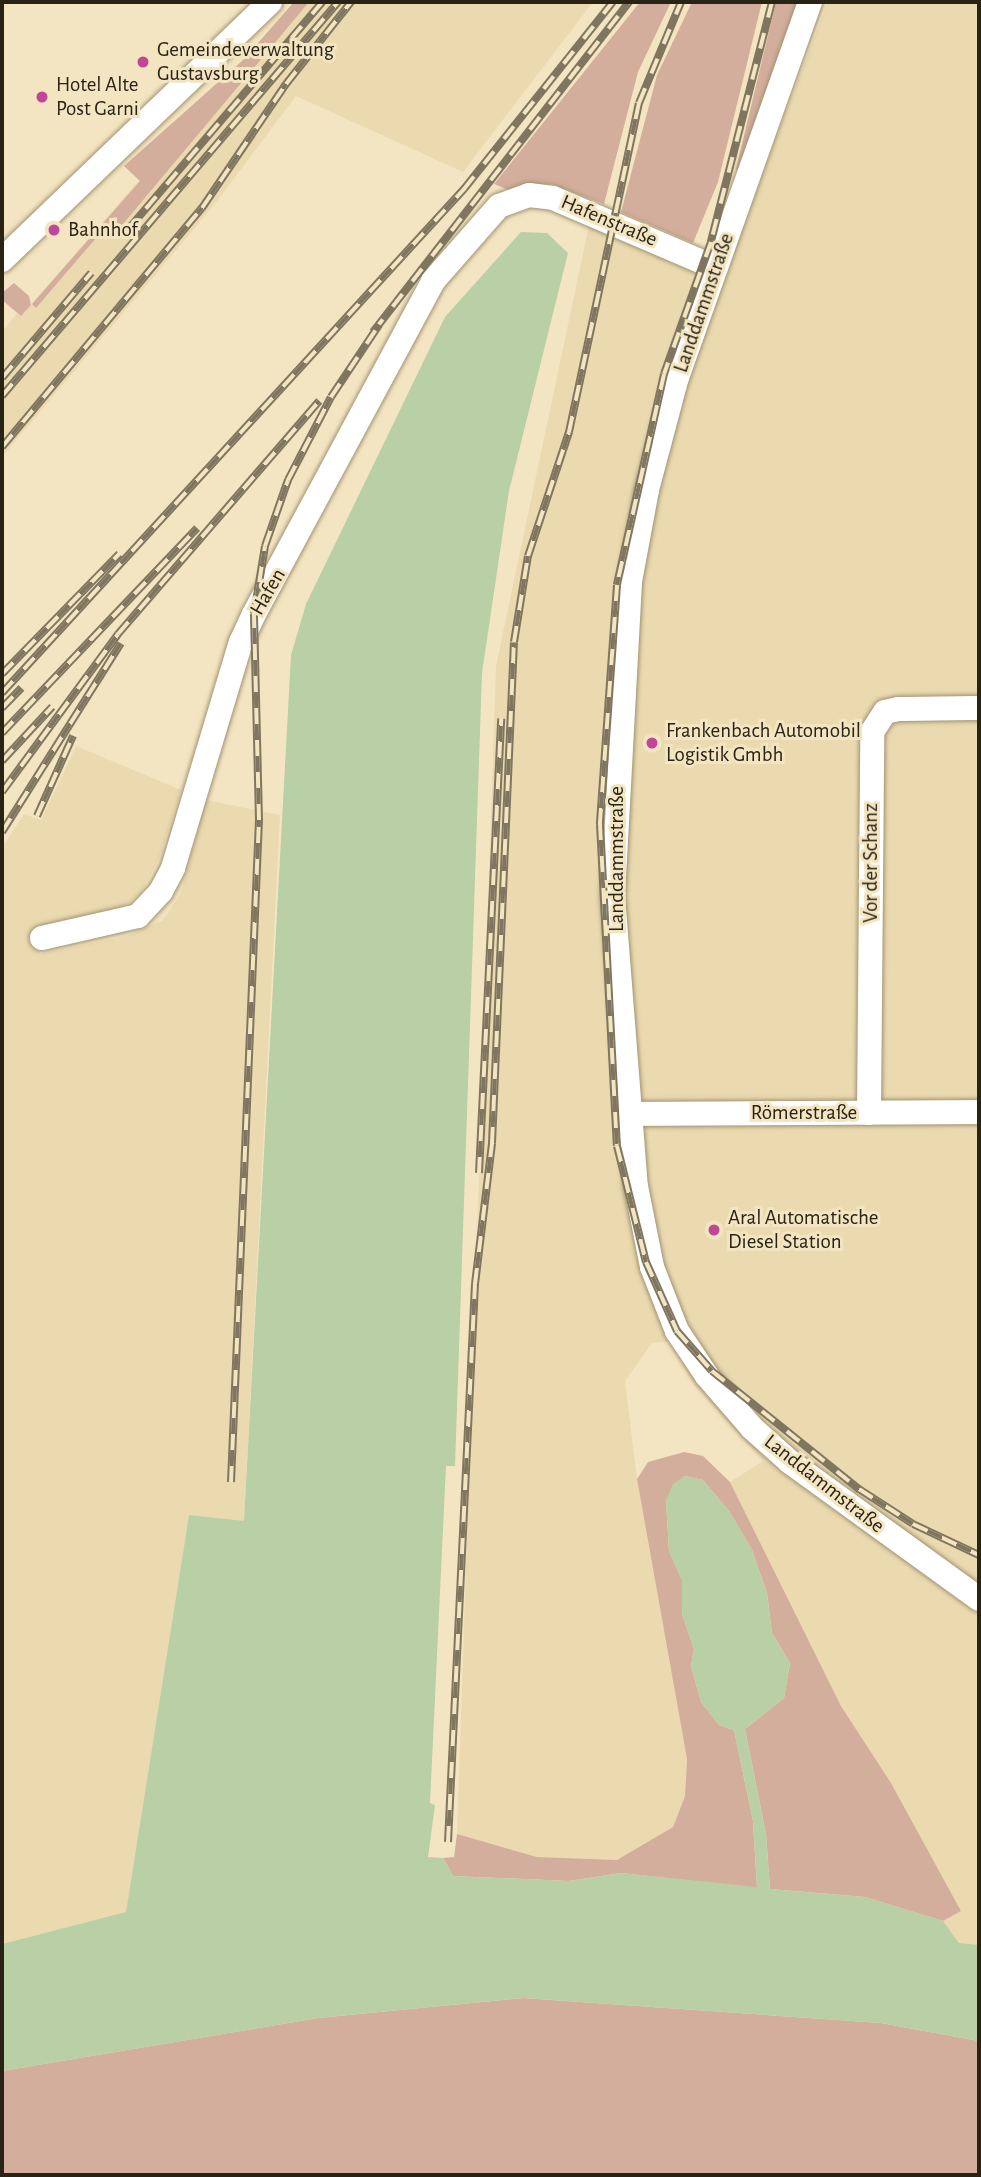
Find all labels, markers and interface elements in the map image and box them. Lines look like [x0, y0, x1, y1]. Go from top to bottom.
place label: Gemeindeverwaltung Gustavsburg [157, 37, 334, 87]
marker: Gemeindeverwaltung Gustavsburg [135, 54, 151, 70]
place label: Hotel Alte Post Garni [56, 72, 139, 122]
marker: Hotel Alte Post Garni [34, 89, 50, 105]
street label: Hafenstraße [557, 189, 661, 253]
place label: Bahnhof [68, 217, 138, 243]
marker: Bahnhof [46, 222, 62, 238]
street label: Landdammstraße [668, 230, 740, 376]
street label: Hafen [245, 564, 291, 620]
place label: Frankenbach Automobil Logistik Gmbh [666, 718, 861, 768]
marker: Frankenbach Automobil Logistik Gmbh [644, 735, 660, 751]
street label: Landdammstraße [604, 786, 630, 932]
street label: Vor der Schanz [858, 803, 884, 923]
street label: Römerstraße [751, 1100, 857, 1126]
place label: Aral Automatische Diesel Station [728, 1205, 879, 1255]
marker: Aral Automatische Diesel Station [706, 1222, 722, 1238]
street label: Landdammstraße [759, 1429, 889, 1539]

